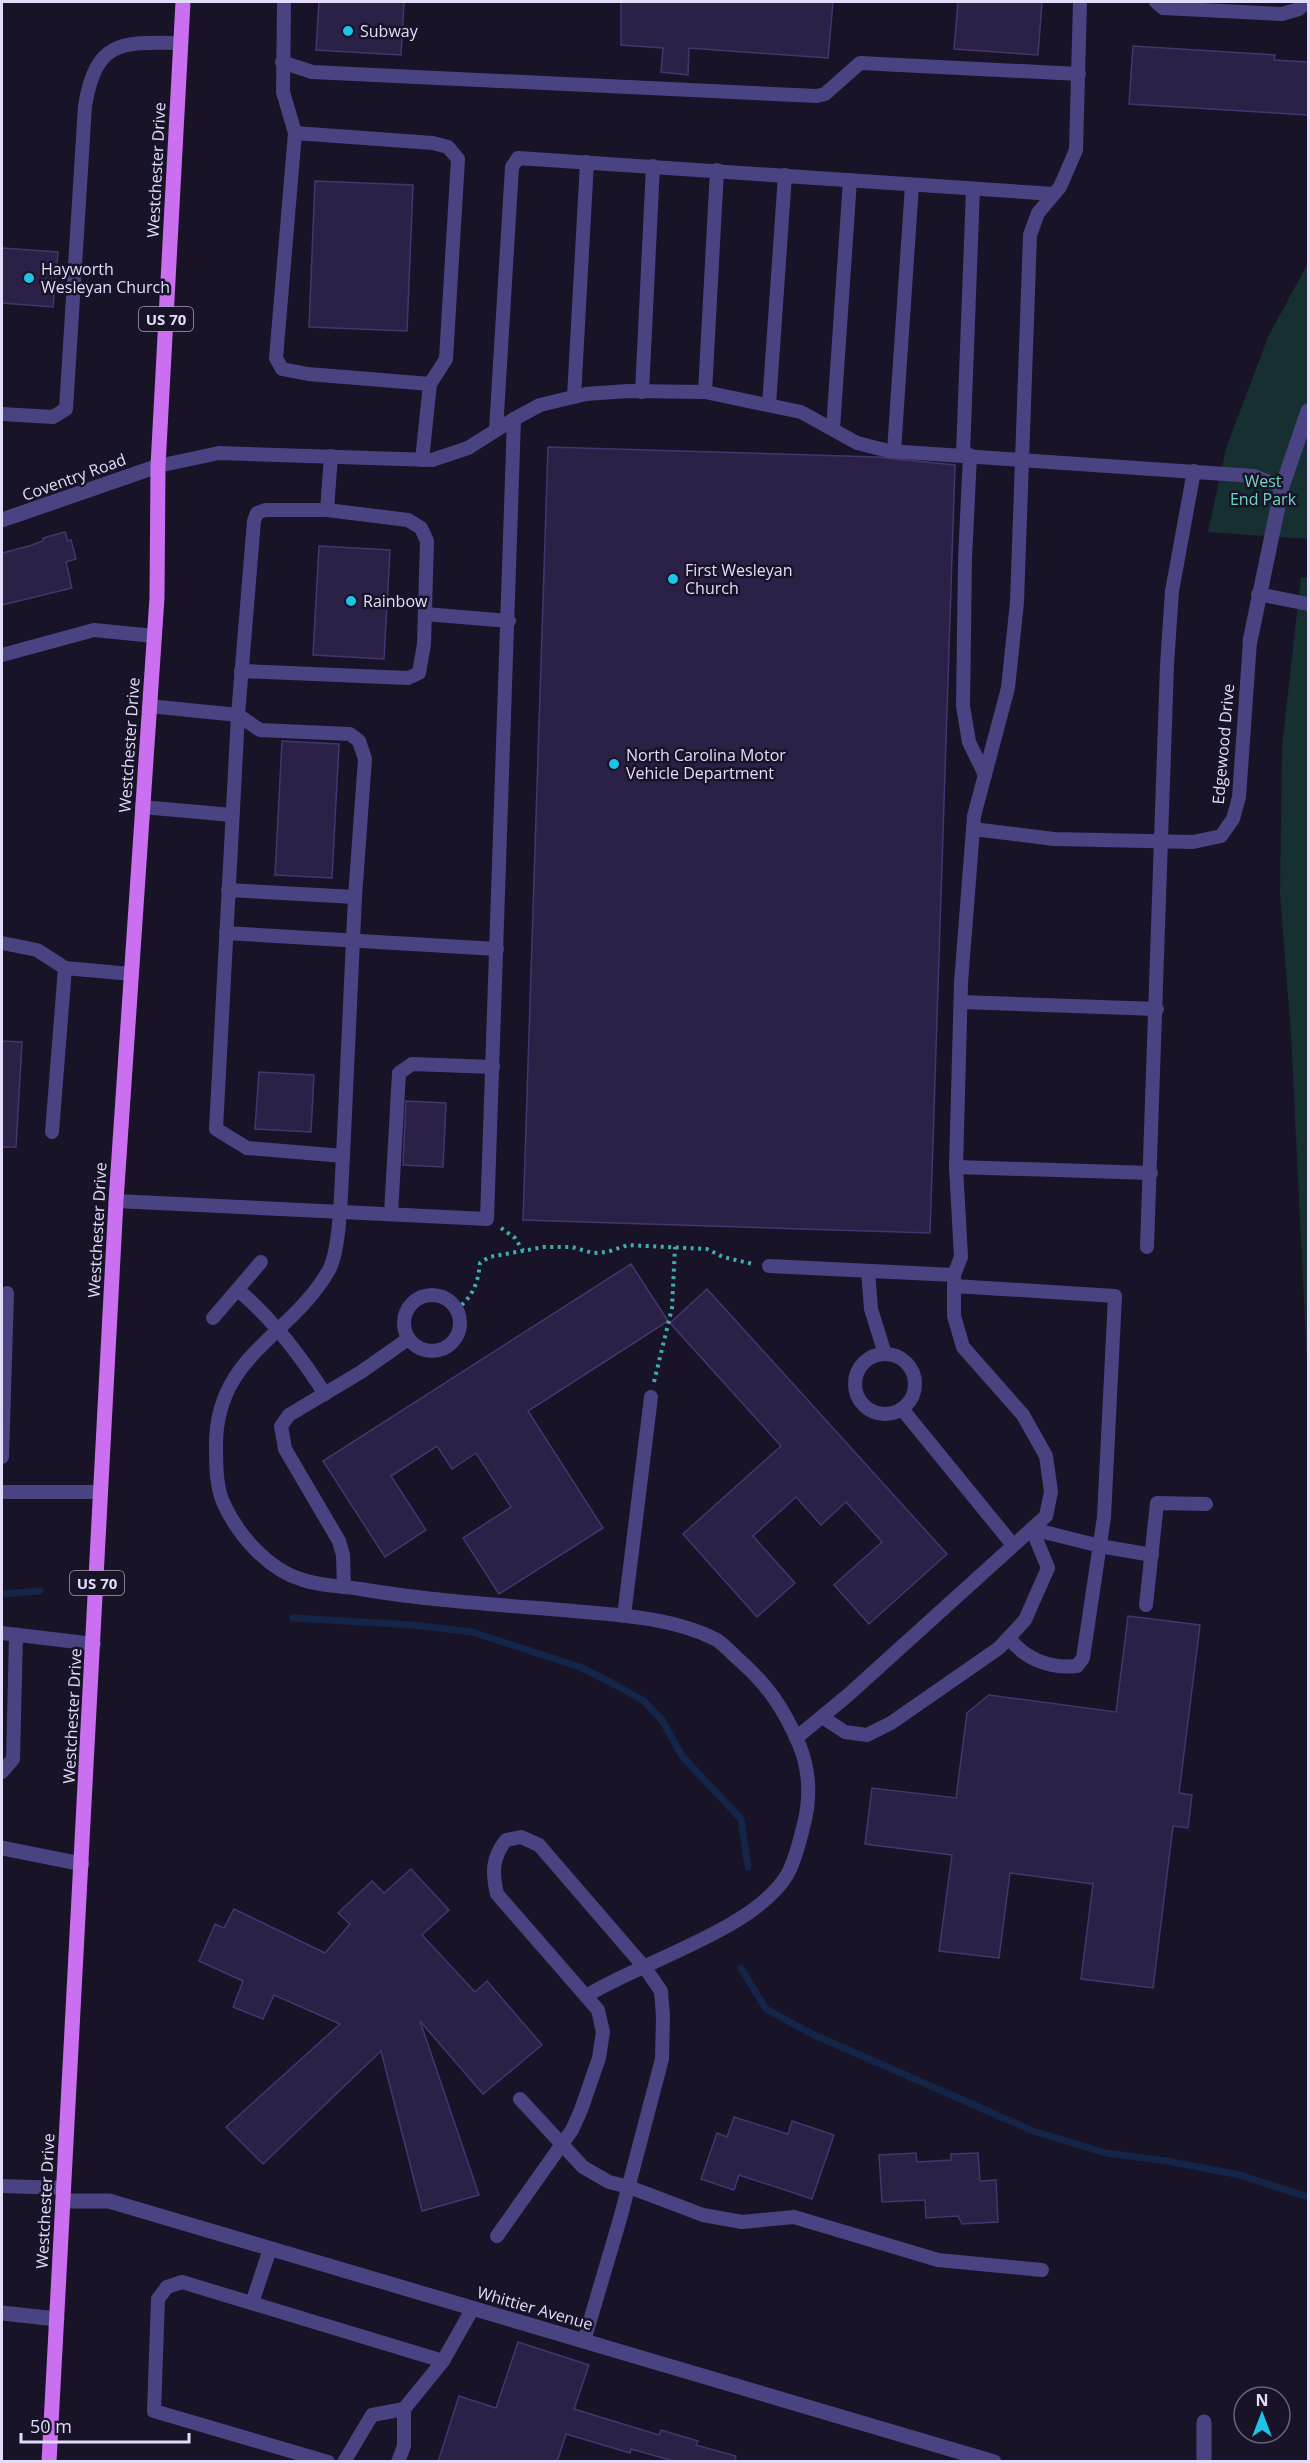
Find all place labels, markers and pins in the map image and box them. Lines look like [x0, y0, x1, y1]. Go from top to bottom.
place label: Subway [360, 20, 419, 42]
marker: Subway [341, 24, 355, 38]
place label: Hayworth Wesleyan Church [41, 258, 170, 298]
marker: Hayworth Wesleyan Church [22, 271, 36, 285]
place label: First Wesleyan Church [685, 559, 792, 599]
marker: First Wesleyan Church [666, 572, 680, 586]
place label: Rainbow [363, 590, 428, 612]
marker: Rainbow [344, 594, 358, 608]
place label: North Carolina Motor Vehicle Department [626, 744, 786, 784]
marker: North Carolina Motor Vehicle Department [607, 757, 621, 771]

